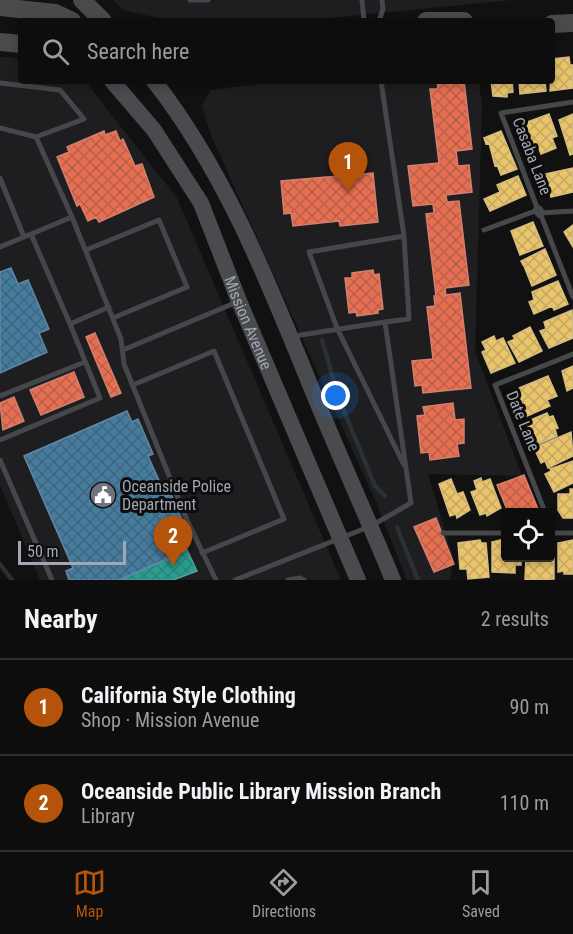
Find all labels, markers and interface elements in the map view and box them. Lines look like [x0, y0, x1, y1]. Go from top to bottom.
search box [18, 18, 555, 84]
icon: search [39, 35, 72, 68]
text: Search here [87, 39, 189, 64]
street label: Casaba Lane [509, 115, 555, 197]
pin: 1 [328, 142, 368, 192]
street label: Mission Avenue [221, 273, 277, 372]
your location [321, 381, 350, 410]
street label: Date Lane [502, 388, 544, 454]
place label: Oceanside Police Department [122, 477, 231, 514]
public building icon: Oceanside Police Department [88, 480, 118, 510]
map controls [501, 508, 555, 562]
button: locate [501, 508, 555, 562]
pin: 2 [154, 516, 192, 566]
scale bar [18, 538, 126, 566]
text: 50 m [27, 542, 59, 561]
text: Nearby [24, 604, 98, 634]
text: 2 results [481, 607, 549, 631]
text: California Style Clothing [81, 683, 296, 708]
text: 1 [38, 695, 49, 719]
text: 90 m [510, 695, 549, 719]
text: Shop · Mission Avenue [81, 708, 259, 732]
text: Oceanside Public Library Mission Branch [81, 779, 441, 804]
text: 2 [38, 791, 49, 815]
text: 110 m [500, 791, 549, 815]
text: Library [81, 804, 135, 828]
tab: Map [73, 866, 106, 921]
tab: Directions [252, 866, 316, 921]
tab: Saved [462, 866, 500, 921]

